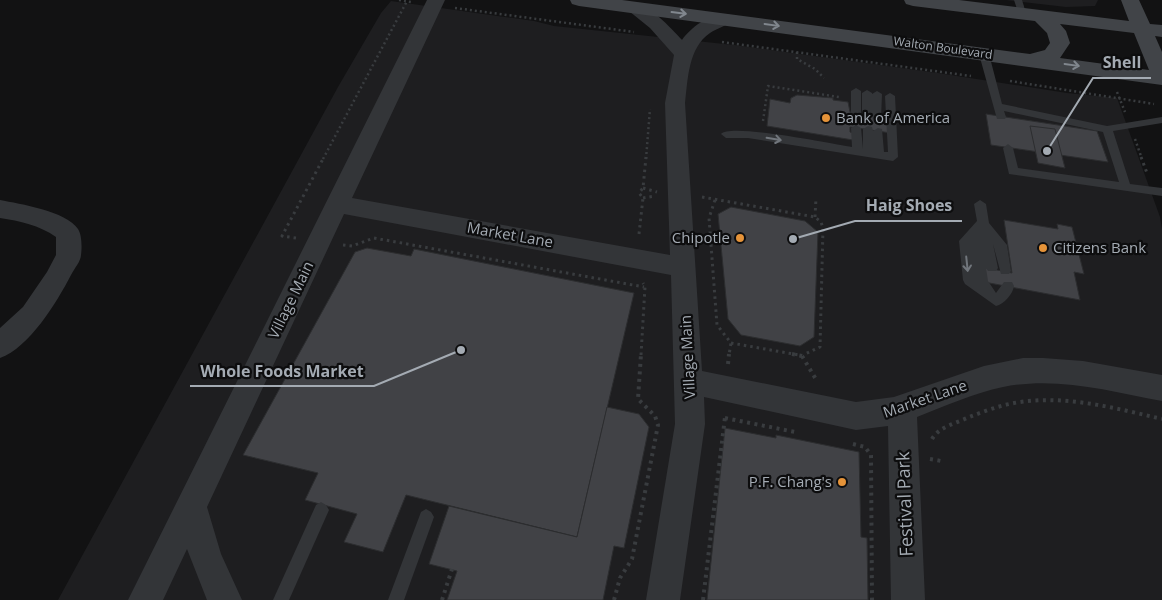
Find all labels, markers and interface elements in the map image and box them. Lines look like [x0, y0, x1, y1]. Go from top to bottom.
one-way arrow [671, 8, 687, 18]
one-way arrow [764, 20, 780, 30]
street label: Walton Boulevard [892, 32, 994, 63]
callout: Shell [1093, 47, 1151, 78]
text: Shell [1103, 51, 1141, 73]
one-way arrow [1064, 60, 1080, 70]
place label: Bank of America [836, 107, 950, 127]
marker: Bank of America [820, 112, 832, 124]
one-way arrow [766, 134, 782, 144]
callout: Haig Shoes [855, 190, 962, 221]
text: Haig Shoes [866, 194, 952, 216]
street label: Market Lane [465, 217, 555, 251]
place label: Chipotle [672, 227, 730, 247]
marker: Chipotle [734, 232, 746, 244]
place label: Citizens Bank [1053, 237, 1146, 257]
marker: Citizens Bank [1037, 242, 1049, 254]
one-way arrow [962, 255, 972, 271]
street label: Village Main [263, 257, 317, 342]
street label: Village Main [675, 315, 699, 399]
callout: Whole Foods Market [190, 355, 374, 386]
text: Whole Foods Market [200, 360, 364, 382]
street label: Market Lane [880, 374, 969, 422]
street label: Festival Park [890, 451, 918, 557]
place label: P.F. Chang's [749, 471, 832, 491]
marker: P.F. Chang's [836, 476, 848, 488]

